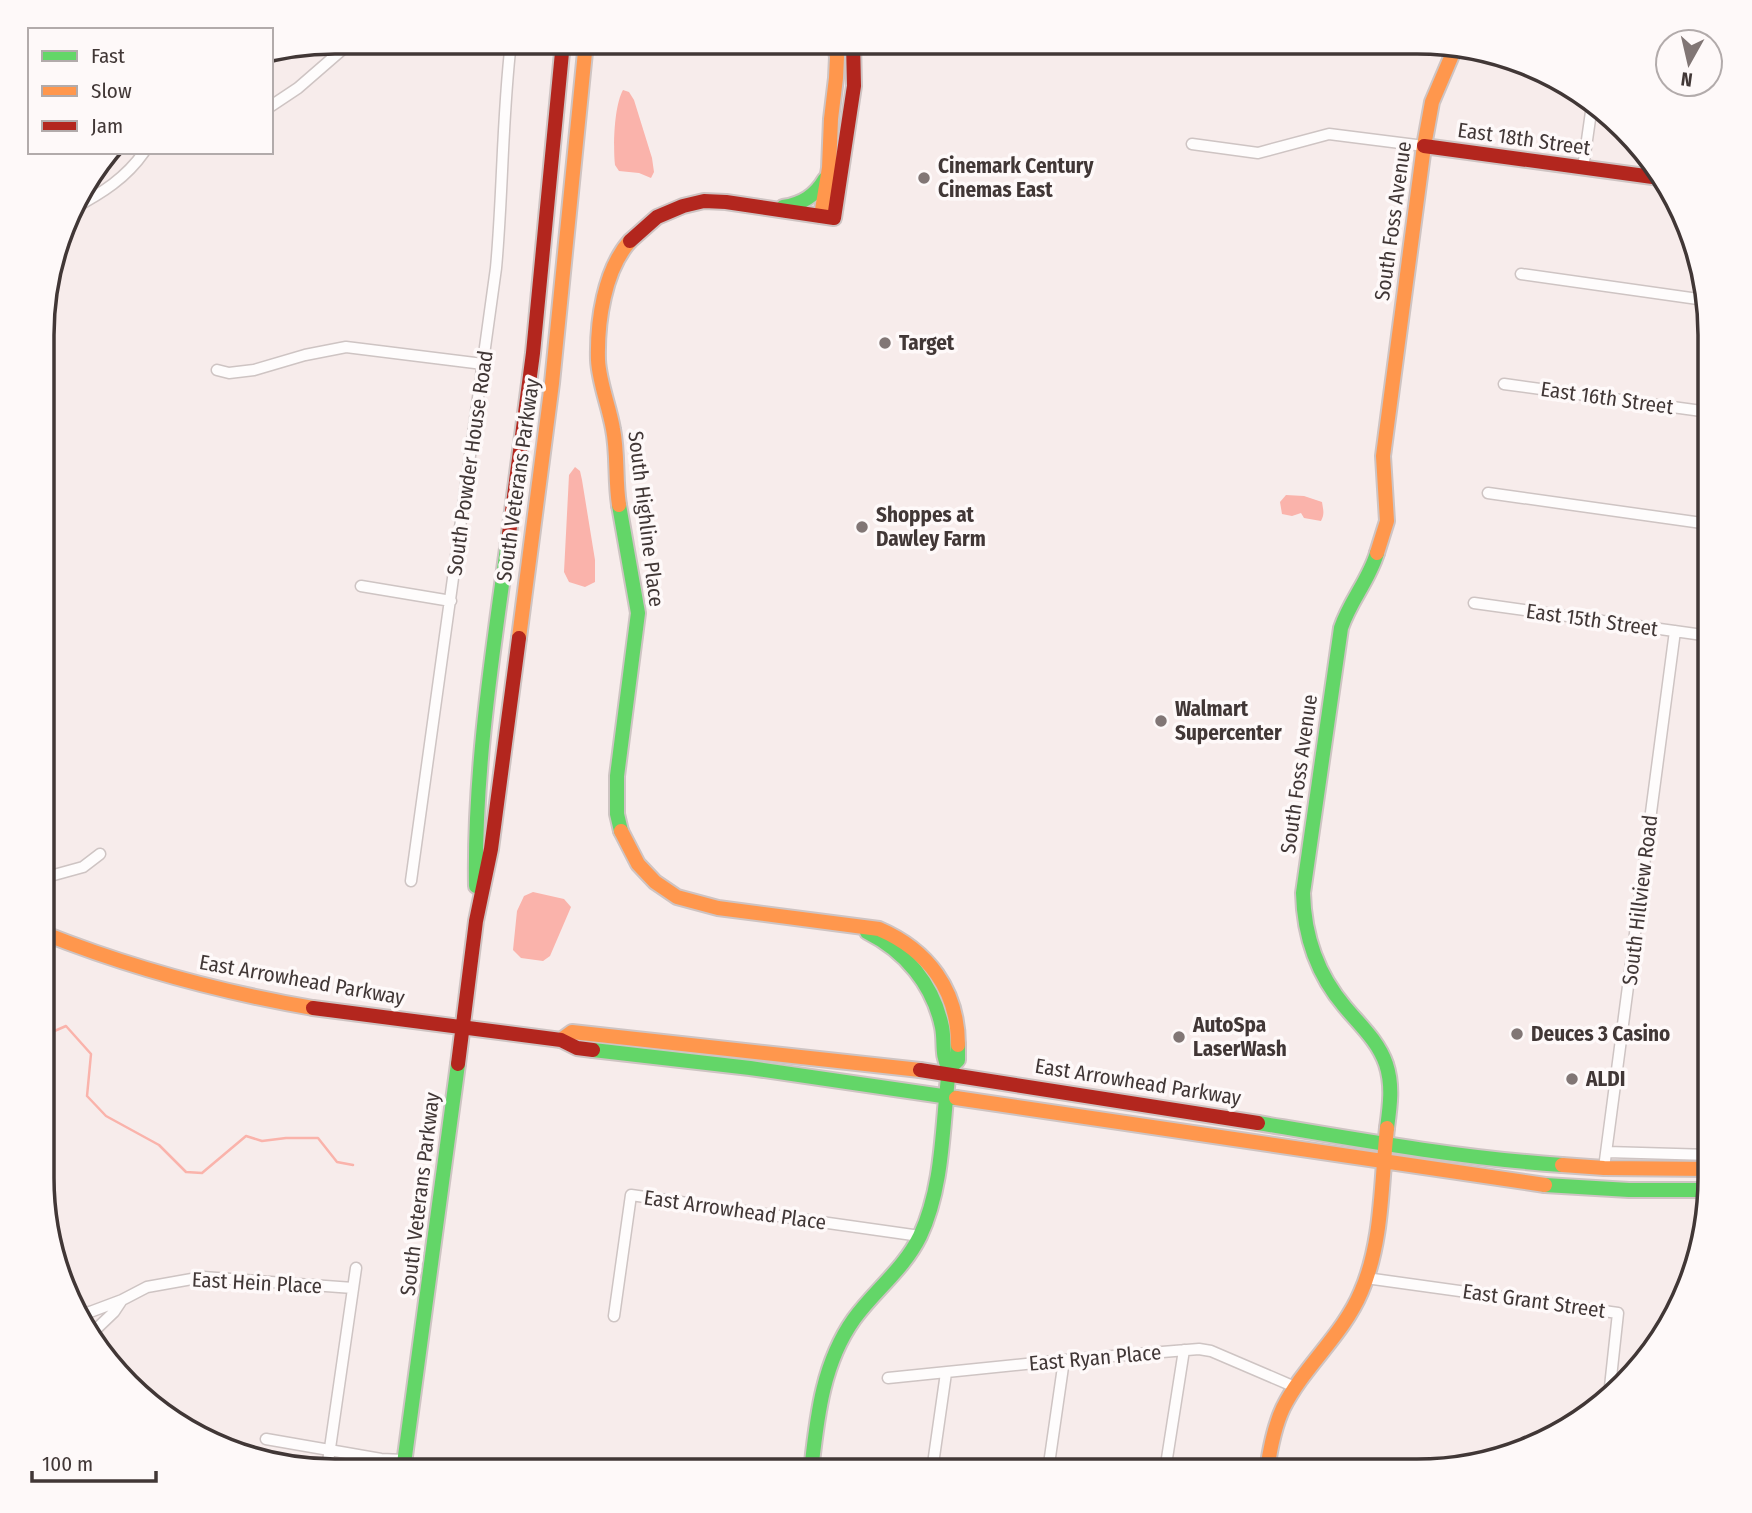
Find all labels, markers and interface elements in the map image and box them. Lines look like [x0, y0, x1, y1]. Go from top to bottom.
legend [28, 28, 273, 154]
north arrow [1654, 28, 1724, 98]
text: Fast [91, 43, 125, 69]
text: N [1679, 67, 1694, 92]
text: Slow [91, 78, 132, 104]
text: Jam [91, 113, 123, 139]
street label: East 18th Street [1456, 117, 1592, 161]
street label: South Foss Avenue [1369, 140, 1417, 302]
place label: Cinemark Century Cinemas East [938, 153, 1095, 203]
marker: Cinemark Century Cinemas East [916, 170, 932, 186]
place label: Target [899, 330, 955, 356]
marker: Target [877, 335, 893, 351]
street label: South Powder House Road [441, 349, 499, 577]
street label: South Veterans Parkway [491, 376, 545, 583]
street label: East 16th Street [1539, 376, 1675, 420]
street label: South Highline Place [622, 430, 670, 608]
place label: Shoppes at Dawley Farm [876, 502, 986, 552]
marker: Shoppes at Dawley Farm [854, 519, 870, 535]
street label: East 15th Street [1524, 598, 1660, 642]
street label: South Foss Avenue [1275, 693, 1323, 855]
place label: Walmart Supercenter [1175, 696, 1282, 746]
marker: Walmart Supercenter [1153, 713, 1169, 729]
street label: South Hillview Road [1617, 813, 1663, 987]
street label: East Arrowhead Parkway [197, 949, 407, 1011]
place label: AutoSpa LaserWash [1192, 1012, 1287, 1062]
place label: Deuces 3 Casino [1531, 1021, 1670, 1047]
marker: Deuces 3 Casino [1509, 1026, 1525, 1042]
marker: AutoSpa LaserWash [1171, 1029, 1187, 1045]
street label: East Arrowhead Parkway [1033, 1053, 1244, 1111]
place label: ALDI [1585, 1066, 1625, 1092]
marker: ALDI [1564, 1071, 1580, 1087]
street label: South Veterans Parkway [395, 1090, 445, 1297]
street label: East Arrowhead Place [642, 1184, 828, 1236]
street label: East Hein Place [191, 1267, 323, 1299]
street label: East Grant Street [1461, 1278, 1607, 1324]
street label: East Ryan Place [1028, 1339, 1162, 1377]
scale bar [32, 1440, 156, 1484]
text: 100 m [42, 1451, 93, 1477]

